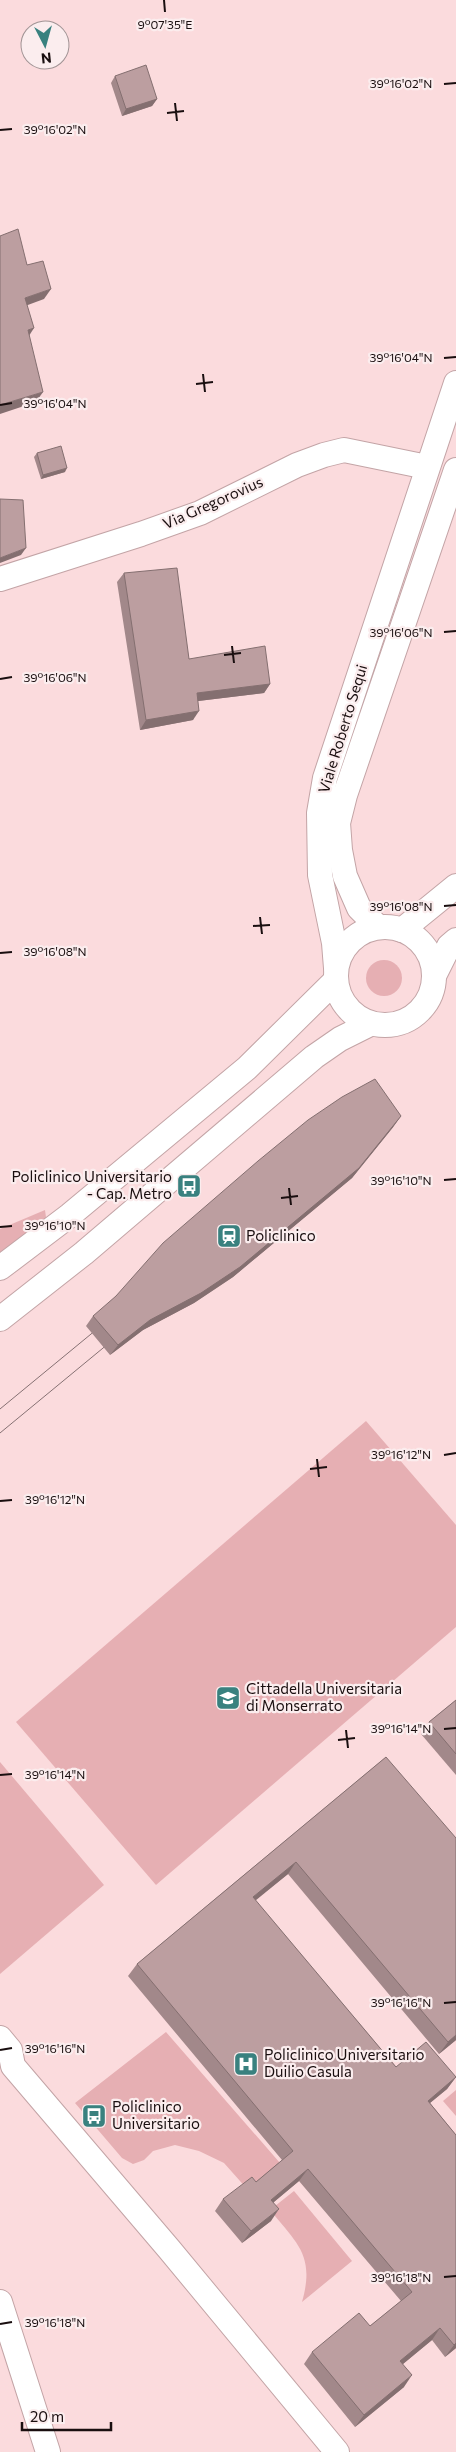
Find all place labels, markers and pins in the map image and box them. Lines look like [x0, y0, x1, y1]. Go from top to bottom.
place label: Policlinico Universitario - Cap. Metro [11, 1167, 172, 1202]
bus stop icon: Policlinico Universitario - Cap. Metro [176, 1173, 202, 1199]
station icon: Policlinico [216, 1223, 242, 1249]
place label: Policlinico [246, 1226, 316, 1244]
place label: Cittadella Universitaria di Monserrato [246, 1679, 402, 1714]
school or university icon: Cittadella Universitaria di Monserrato [215, 1685, 241, 1711]
place label: Policlinico Universitario Duilio Casula [264, 2045, 425, 2080]
hospital icon: Policlinico Universitario Duilio Casula [233, 2051, 259, 2077]
place label: Policlinico Universitario [112, 2097, 200, 2132]
bus stop icon: Policlinico Universitario [81, 2103, 107, 2129]

